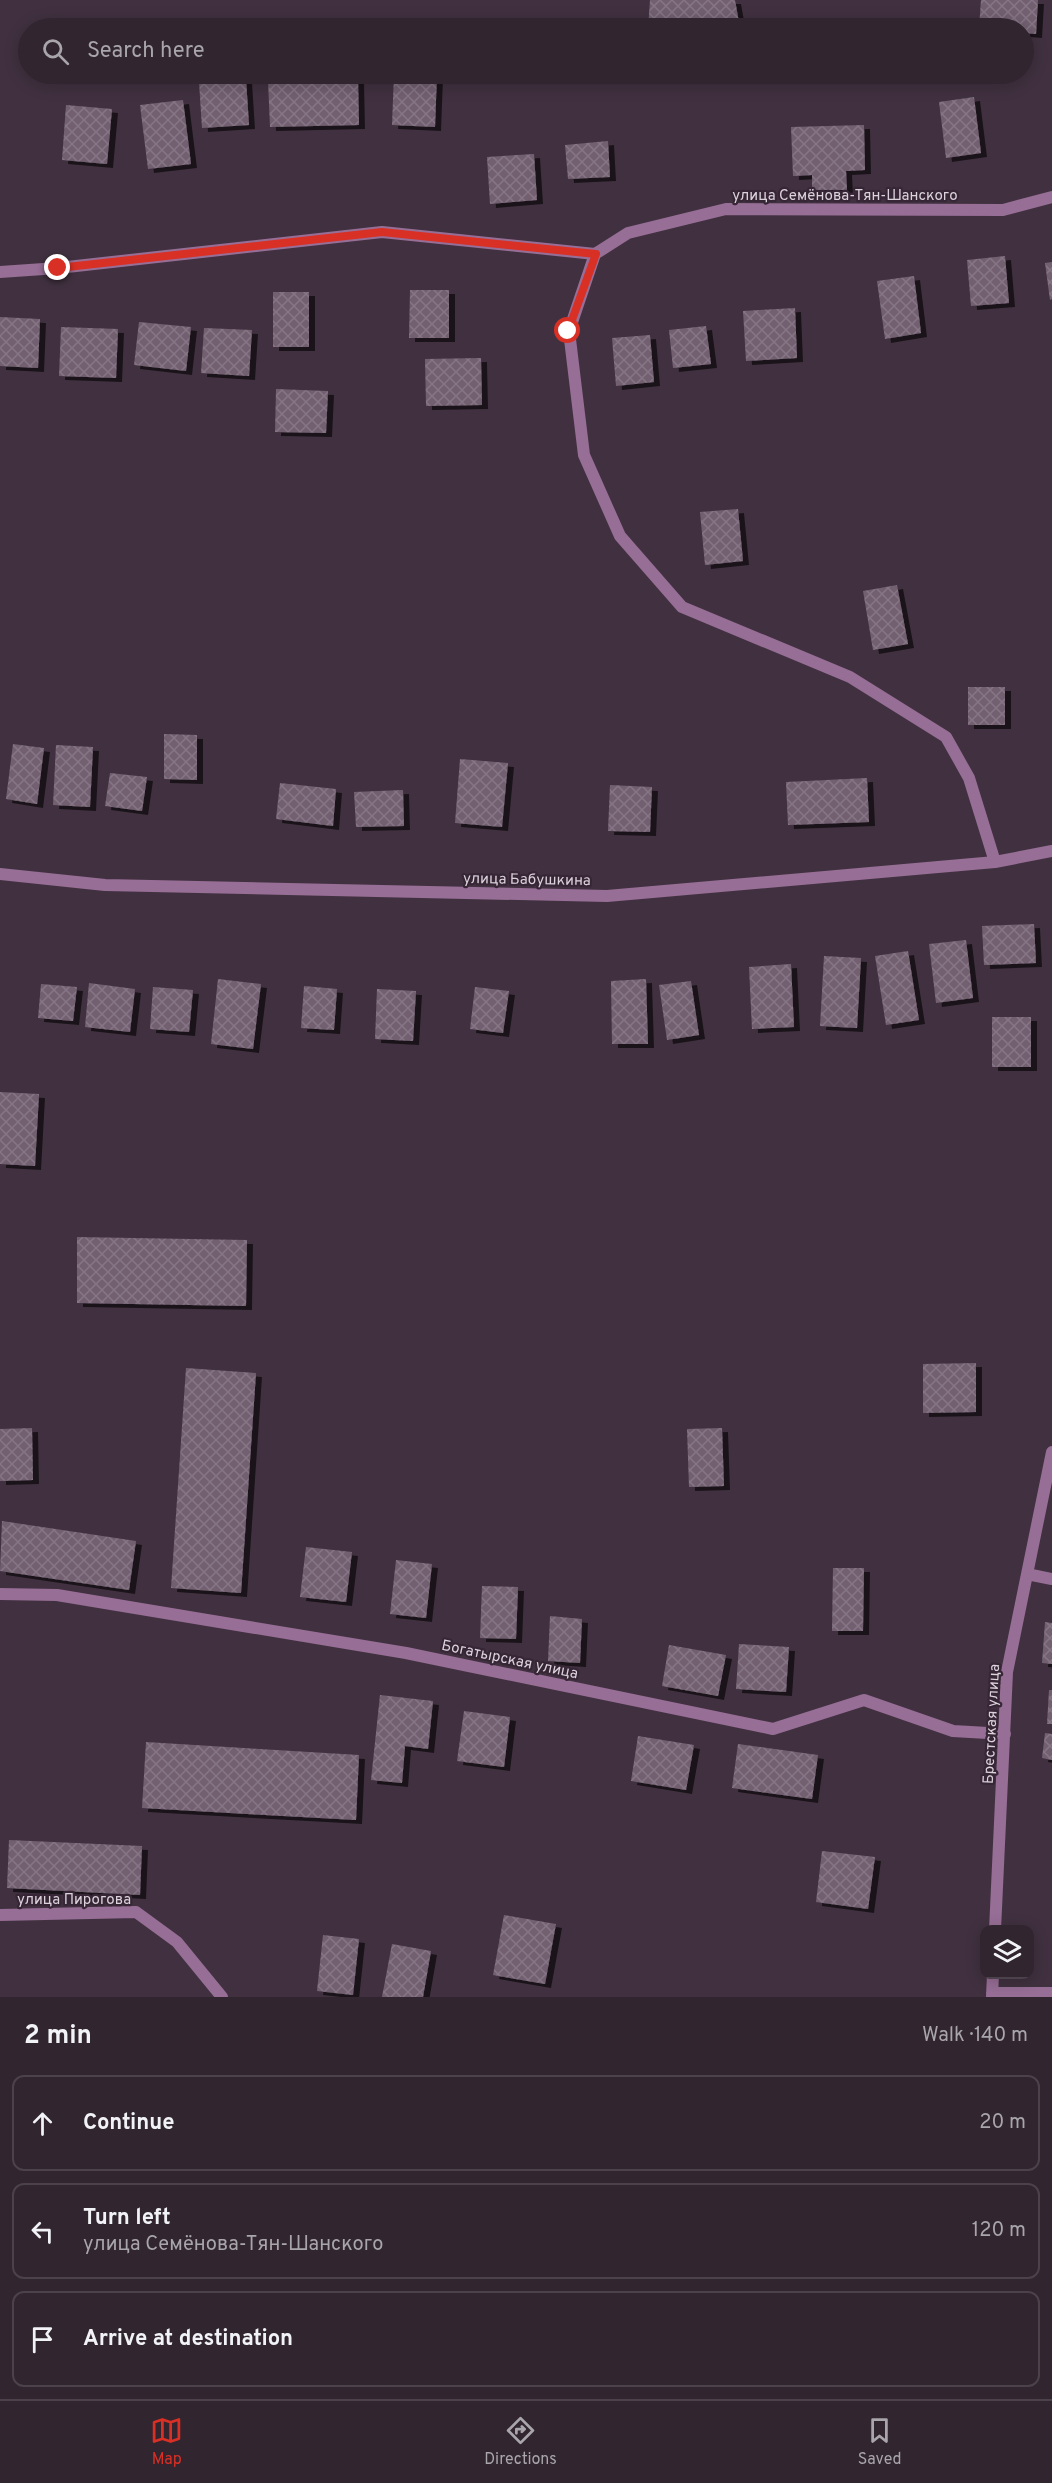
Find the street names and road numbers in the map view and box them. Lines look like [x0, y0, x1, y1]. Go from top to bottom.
street label: улица Семёнова-Тян-Шанского [732, 187, 958, 206]
street label: улица Бабушкина [463, 870, 591, 891]
street label: Богатырская улица [440, 1637, 580, 1684]
street label: Брестская улица [980, 1663, 1005, 1785]
street label: улица Пирогова [17, 1891, 131, 1910]

